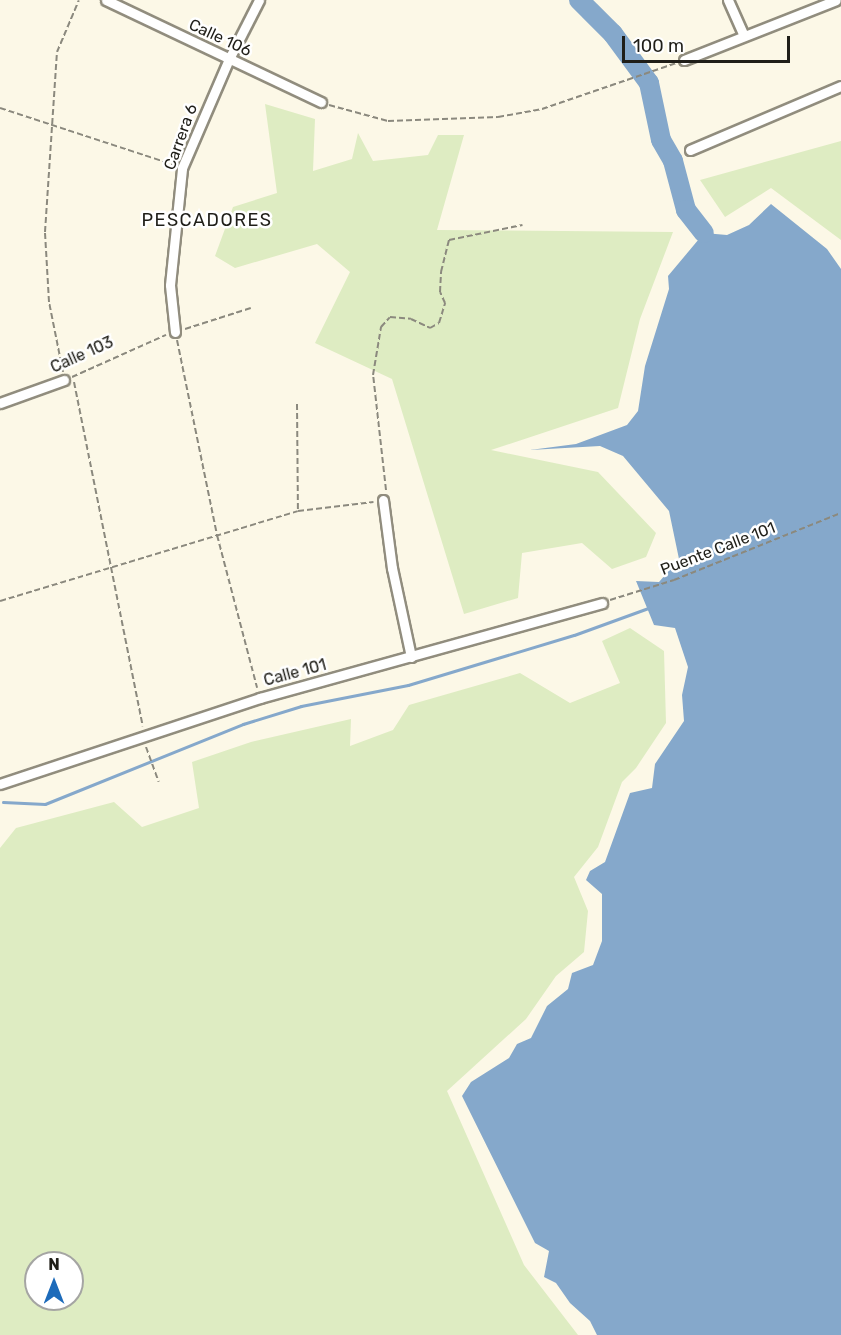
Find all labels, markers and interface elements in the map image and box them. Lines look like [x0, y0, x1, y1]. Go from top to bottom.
street label: Calle 106 [186, 15, 254, 61]
scale bar [625, 24, 793, 62]
text: 100 m [633, 35, 684, 57]
street label: Carrera 6 [160, 101, 202, 173]
district label: PESCADORES [141, 209, 273, 231]
street label: Calle 103 [48, 333, 116, 377]
street label: Puente Calle 101 [658, 518, 778, 580]
street label: Calle 101 [262, 655, 328, 691]
north arrow [24, 1251, 84, 1311]
text: N [48, 1255, 60, 1274]

